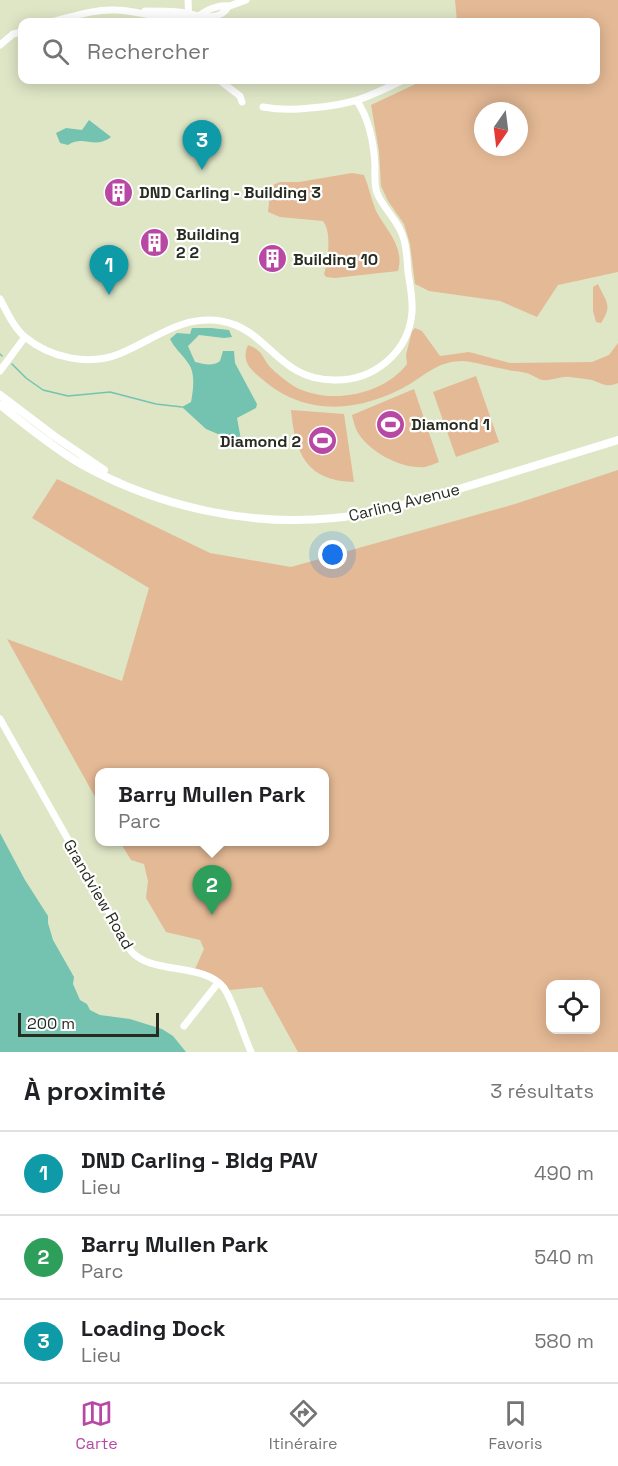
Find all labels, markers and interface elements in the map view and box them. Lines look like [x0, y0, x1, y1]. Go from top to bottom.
search box [18, 18, 600, 84]
icon: search [39, 35, 72, 68]
text: Rechercher [87, 37, 209, 65]
north arrow [474, 102, 528, 156]
pin: 3 [182, 120, 222, 170]
building icon: DND Carling - Building 3 [102, 176, 134, 208]
place label: DND Carling - Building 3 [139, 182, 321, 203]
place label: Building 2 2 [176, 224, 240, 263]
building icon: Building 2 2 [139, 227, 171, 259]
building icon: Building 10 [256, 243, 288, 275]
pin: 1 [90, 246, 128, 295]
place label: Building 10 [293, 249, 378, 270]
sports icon: Diamond 1 [374, 408, 406, 440]
place label: Diamond 1 [411, 414, 490, 435]
sports icon: Diamond 2 [306, 425, 338, 457]
place label: Diamond 2 [220, 431, 301, 452]
street label: Carling Avenue [346, 479, 462, 526]
your location [318, 540, 347, 569]
popup [95, 768, 329, 846]
text: Barry Mullen Park [118, 780, 306, 808]
text: Parc [118, 808, 161, 834]
street label: Grandview Road [59, 835, 139, 953]
pin: 2 [192, 866, 232, 915]
map controls [546, 980, 600, 1034]
button: locate [546, 980, 600, 1034]
scale bar [18, 1010, 159, 1038]
text: 200 m [27, 1013, 75, 1034]
text: À proximité [24, 1074, 166, 1108]
text: 3 résultats [490, 1078, 594, 1104]
text: DND Carling - Bldg PAV [81, 1146, 318, 1174]
text: 1 [39, 1160, 48, 1186]
text: 490 m [534, 1160, 594, 1186]
text: Lieu [81, 1174, 121, 1200]
text: Barry Mullen Park [81, 1230, 268, 1258]
text: 2 [38, 1244, 49, 1270]
text: 540 m [534, 1244, 594, 1270]
text: Parc [81, 1258, 123, 1284]
text: Loading Dock [81, 1314, 225, 1342]
text: 3 [37, 1328, 50, 1354]
text: 580 m [534, 1328, 594, 1354]
text: Lieu [81, 1342, 121, 1368]
tab: Carte [76, 1397, 118, 1454]
tab: Itinéraire [269, 1397, 337, 1454]
tab: Favoris [489, 1397, 542, 1454]

